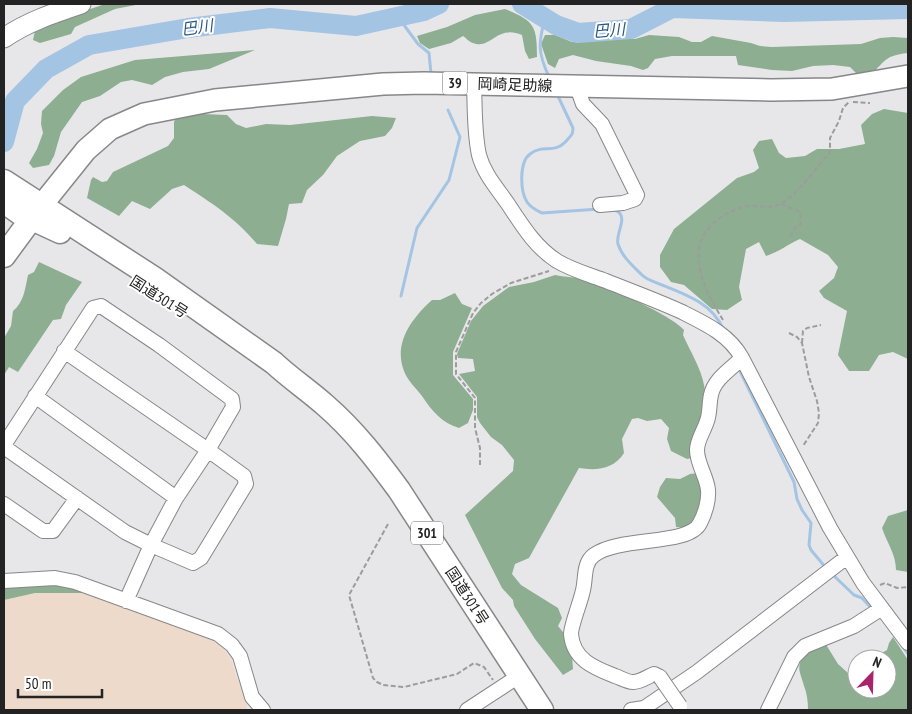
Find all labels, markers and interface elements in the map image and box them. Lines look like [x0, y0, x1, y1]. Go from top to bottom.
water label: 巴川 [180, 15, 216, 39]
water label: 巴川 [592, 18, 628, 41]
road number: 39 [442, 72, 468, 95]
street label: 岡崎足助線 [477, 74, 553, 95]
street label: 国道301号 [127, 271, 192, 322]
road number: 301 [411, 522, 443, 544]
street label: 国道301号 [442, 563, 493, 628]
north arrow [847, 649, 897, 699]
text: N [870, 652, 884, 672]
scale bar [18, 666, 101, 698]
text: 50 m [25, 674, 51, 693]

